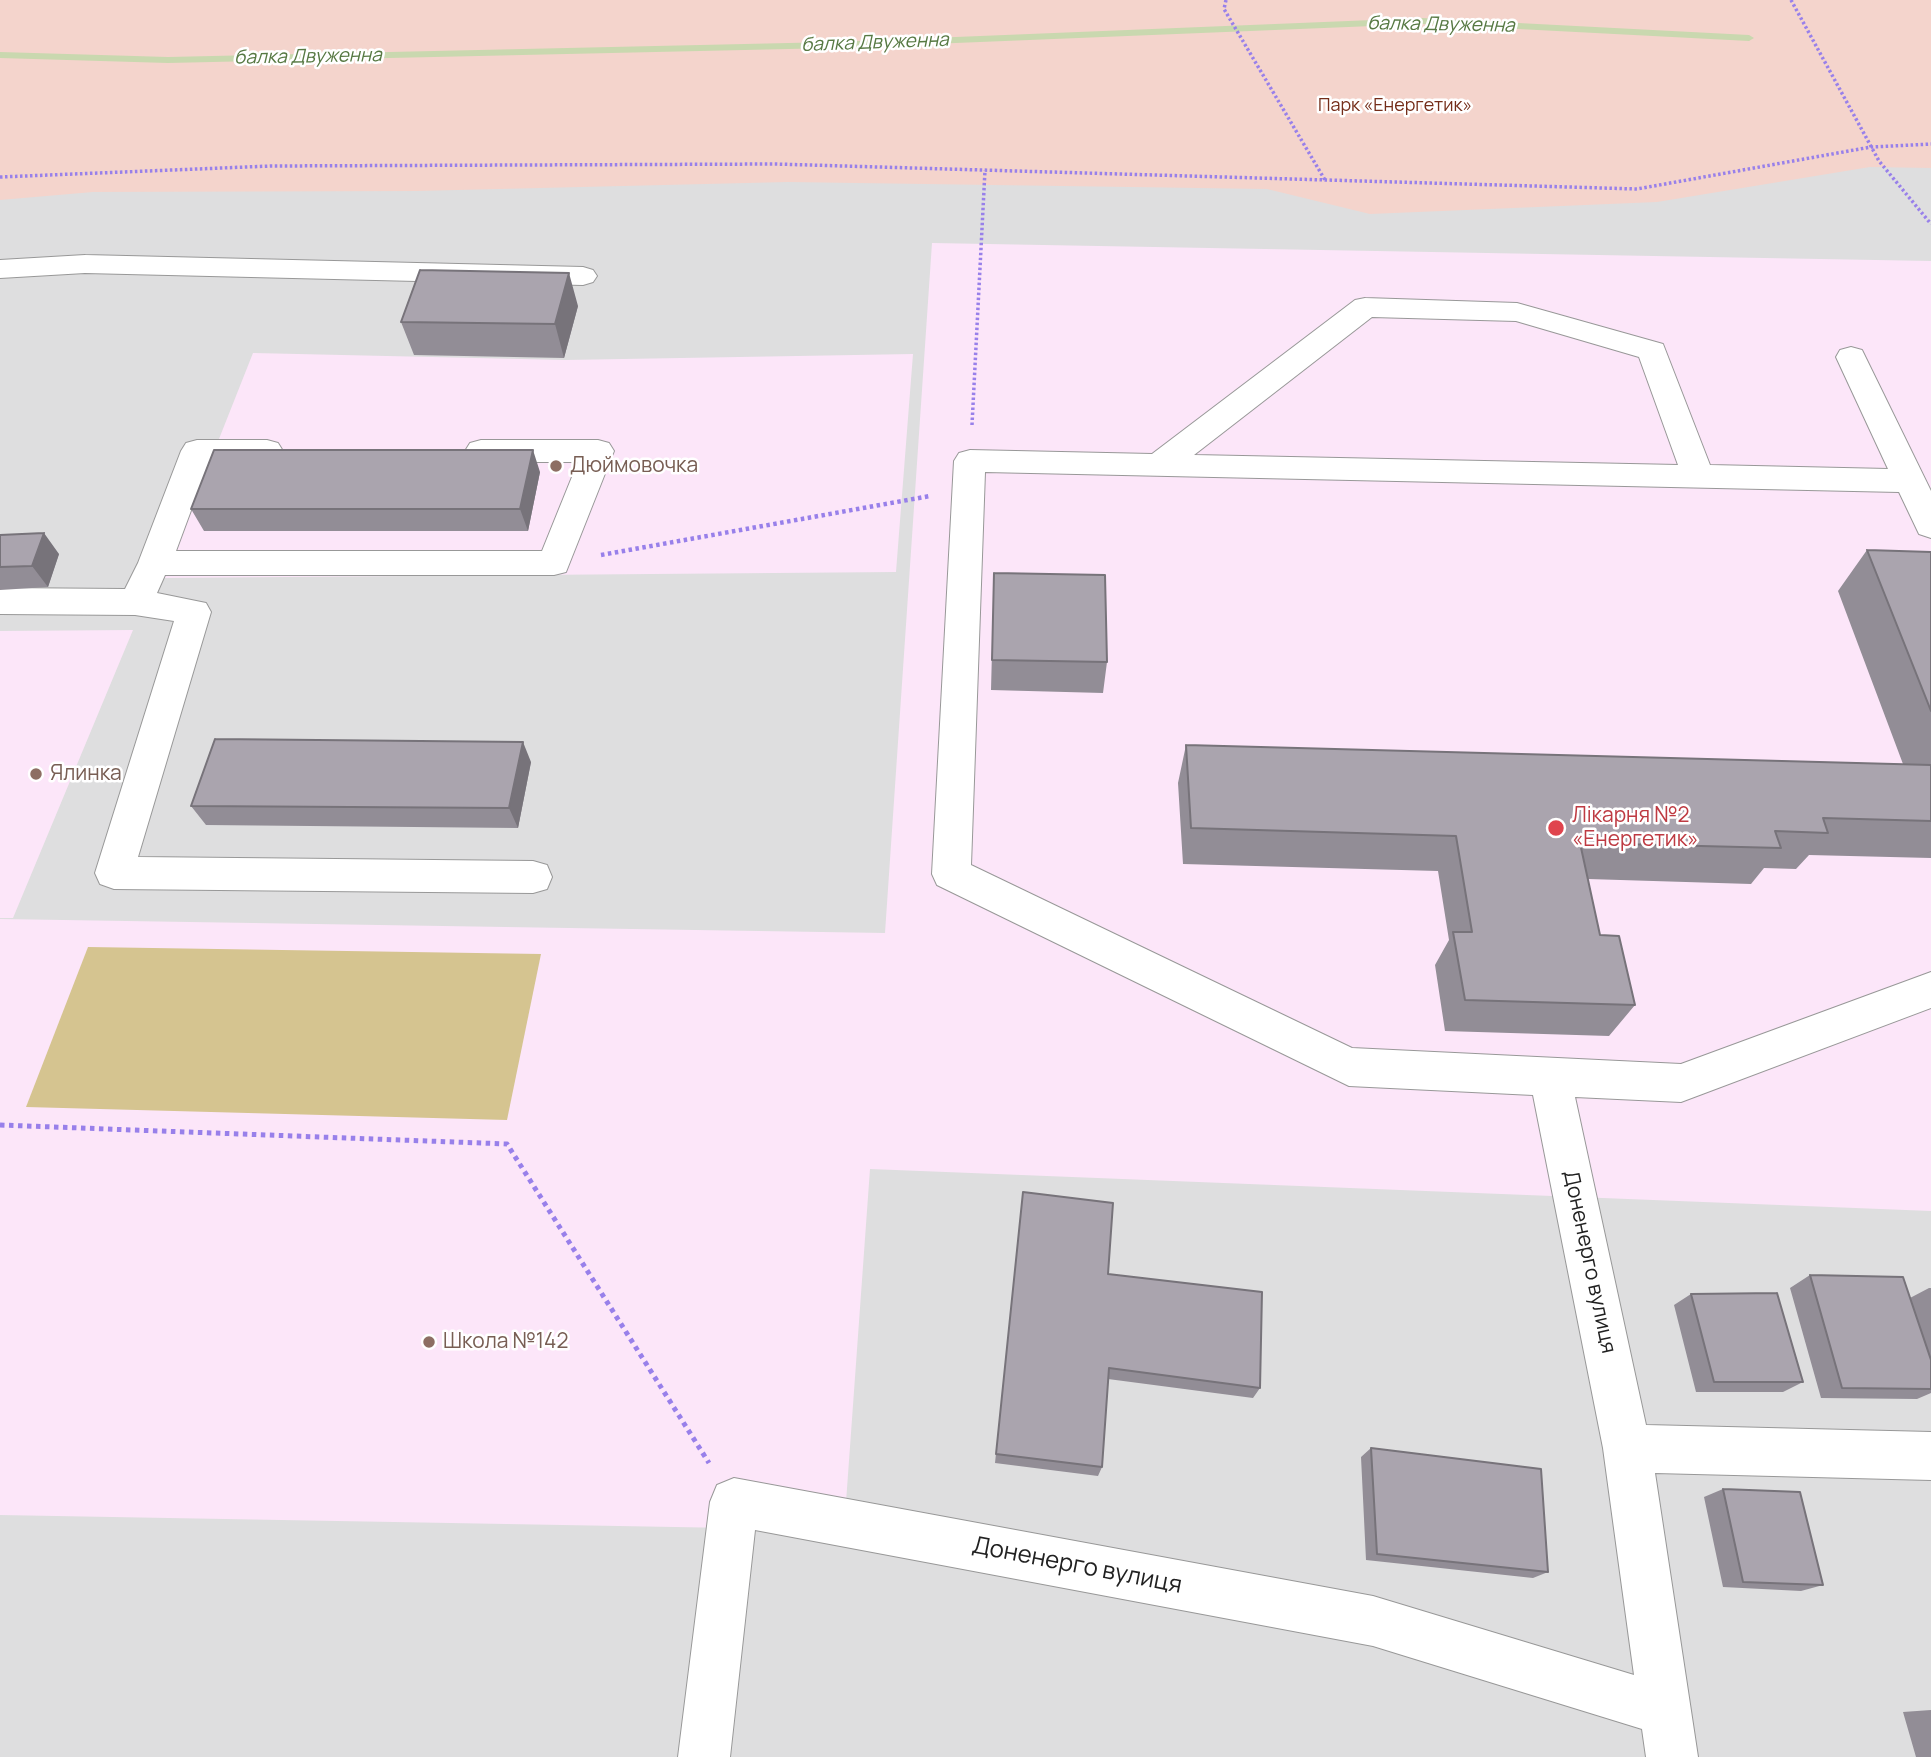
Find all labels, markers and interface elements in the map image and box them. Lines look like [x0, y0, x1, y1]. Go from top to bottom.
water label: балка Двуженна [1367, 12, 1515, 38]
water label: балка Двуженна [801, 29, 949, 57]
water label: балка Двуженна [234, 44, 382, 70]
park label: Парк «Енергетик» [1318, 95, 1472, 117]
place label: Дюймовочка [570, 453, 698, 479]
marker: Дюймовочка [548, 458, 564, 474]
place label: Ялинка [50, 761, 122, 787]
marker: Ялинка [28, 766, 44, 782]
place label: Лікарня №2 «Енергетик» [1572, 803, 1698, 853]
marker: Лікарня №2 «Енергетик» [1546, 818, 1566, 838]
street label: Доненерго вулиця [1557, 1168, 1621, 1356]
place label: Школа №142 [443, 1329, 568, 1355]
marker: Школа №142 [421, 1334, 437, 1350]
street label: Доненерго вулиця [970, 1532, 1184, 1600]

